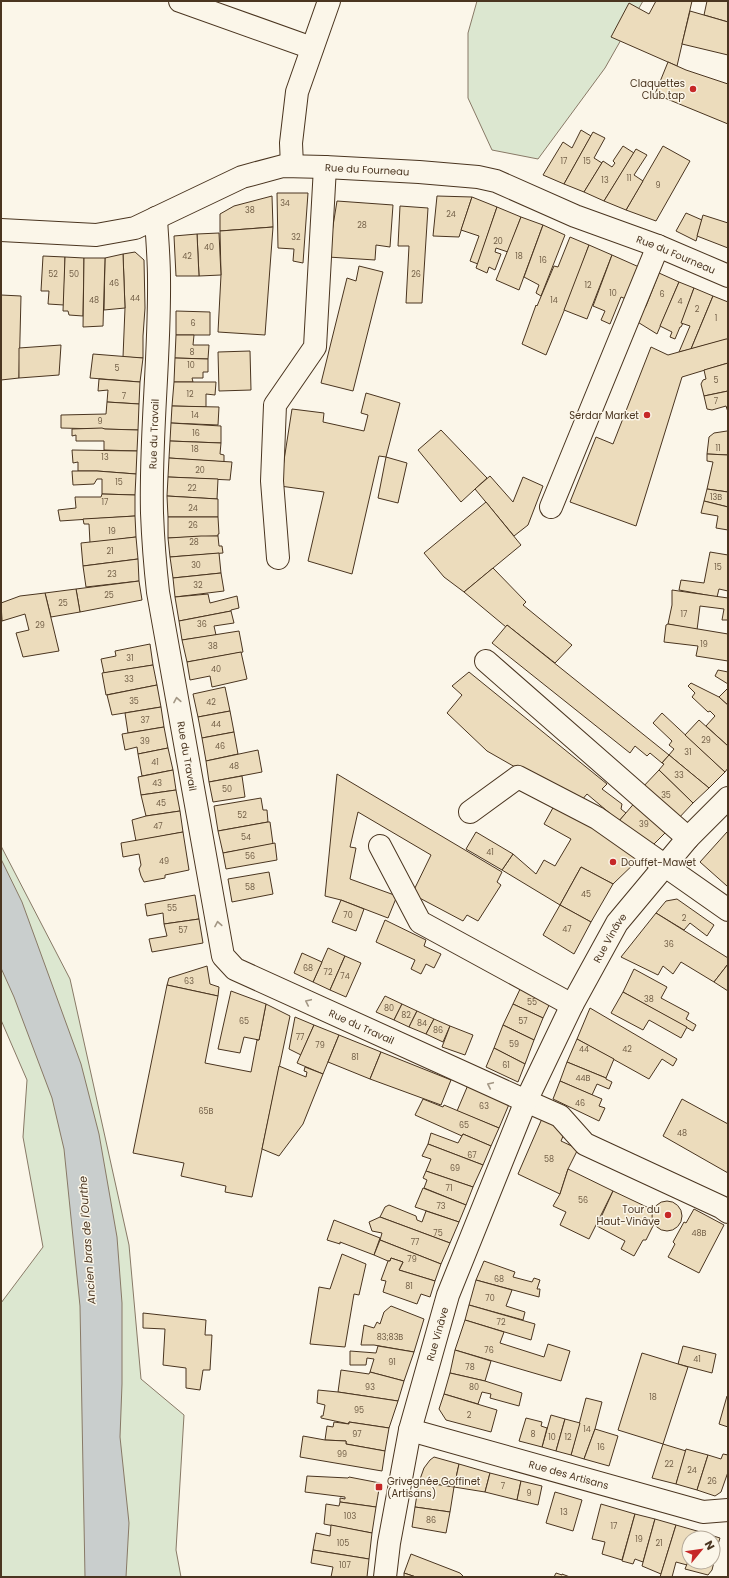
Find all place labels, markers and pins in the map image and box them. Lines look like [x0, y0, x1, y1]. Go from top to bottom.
place label: Claquettes Club tap [630, 76, 685, 103]
marker: Claquettes Club tap [688, 84, 698, 94]
place label: Serdar Market [569, 408, 639, 423]
marker: Serdar Market [642, 410, 652, 420]
place label: Douffet-Mawet [621, 855, 697, 870]
marker: Douffet-Mawet [608, 857, 618, 867]
place label: Tour du Haut-Vinâve [597, 1202, 660, 1229]
marker: Tour du Haut-Vinâve [663, 1210, 673, 1220]
place label: Grivegnée Goffinet (Artisans) [387, 1474, 481, 1501]
marker: Grivegnée Goffinet (Artisans) [374, 1482, 384, 1492]

